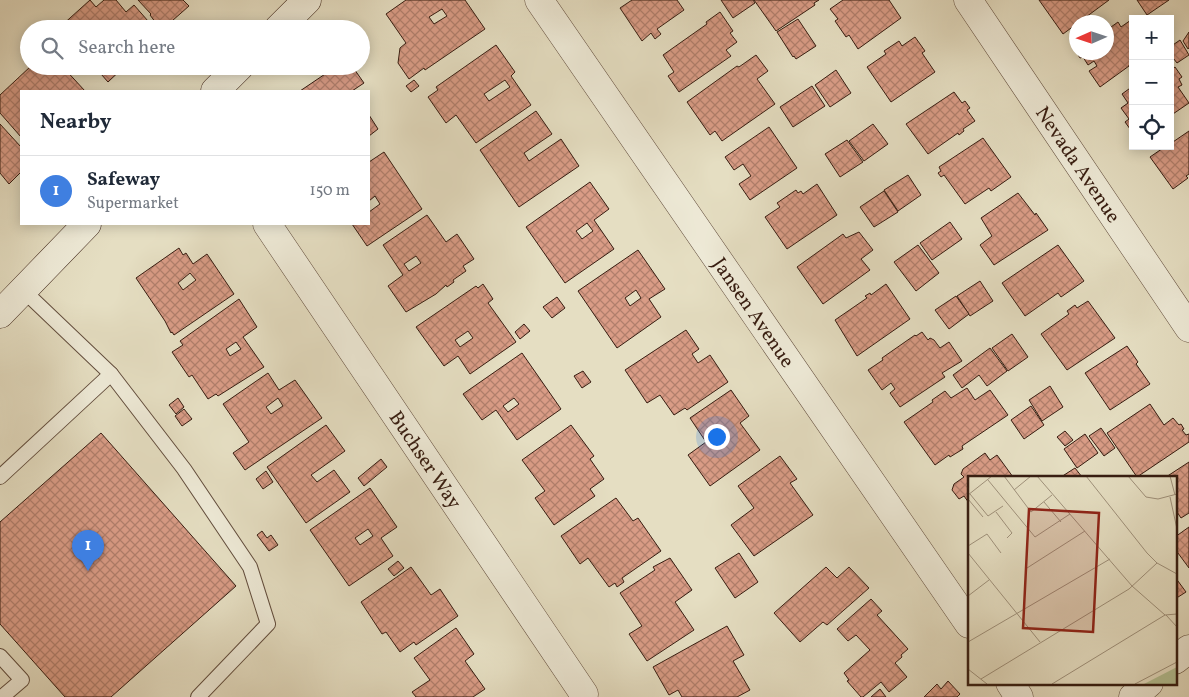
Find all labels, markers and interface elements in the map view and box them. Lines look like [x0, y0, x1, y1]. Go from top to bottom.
north arrow [1069, 15, 1114, 60]
map controls [1129, 15, 1174, 150]
button: + [1129, 15, 1174, 60]
search box [20, 20, 370, 75]
icon: search [38, 34, 66, 62]
text: Search here [78, 35, 175, 61]
button: − [1129, 60, 1174, 105]
street label: Nevada Avenue [1028, 101, 1126, 229]
button: locate [1129, 105, 1174, 150]
text: Nearby [40, 108, 111, 137]
text: Safeway [87, 167, 160, 193]
text: 1 [53, 180, 59, 202]
text: 150 m [309, 180, 350, 202]
text: Supermarket [87, 193, 179, 215]
street label: Jansen Avenue [705, 253, 800, 374]
street label: Buchser Way [381, 406, 467, 515]
your location [704, 424, 730, 450]
inset map [968, 476, 1176, 684]
pin: 1 [72, 530, 104, 571]

